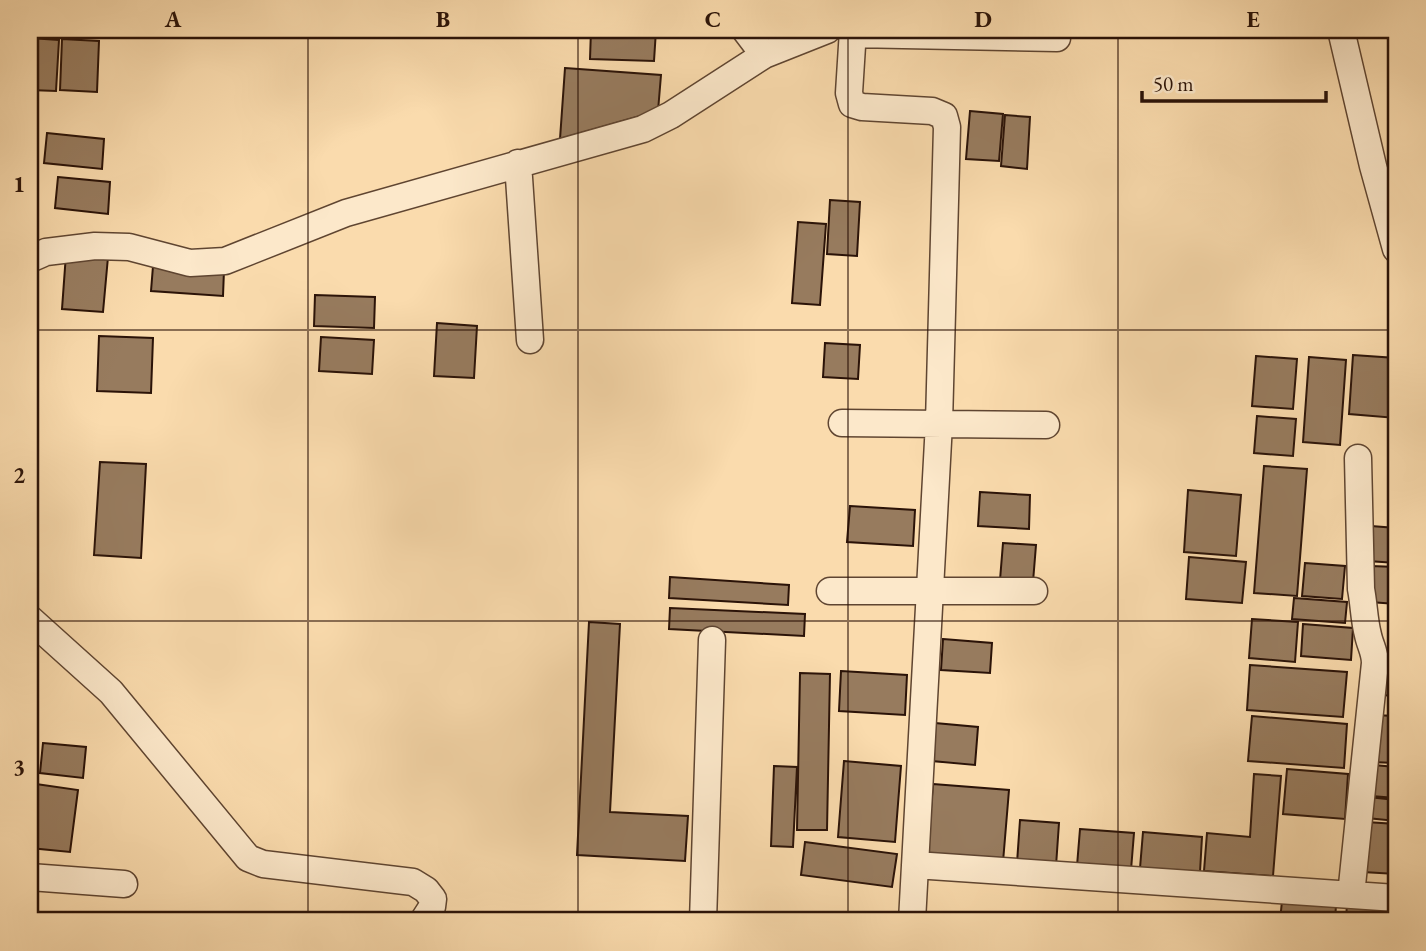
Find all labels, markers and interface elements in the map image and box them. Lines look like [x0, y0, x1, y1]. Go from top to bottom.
text: A [164, 4, 182, 34]
text: B [436, 4, 450, 34]
text: C [705, 4, 721, 34]
text: D [974, 4, 992, 34]
text: E [1246, 4, 1260, 34]
scale bar [1142, 60, 1326, 104]
text: 50 m [1153, 70, 1194, 97]
text: 1 [13, 169, 25, 199]
text: 2 [13, 460, 25, 490]
text: 3 [13, 752, 25, 782]

